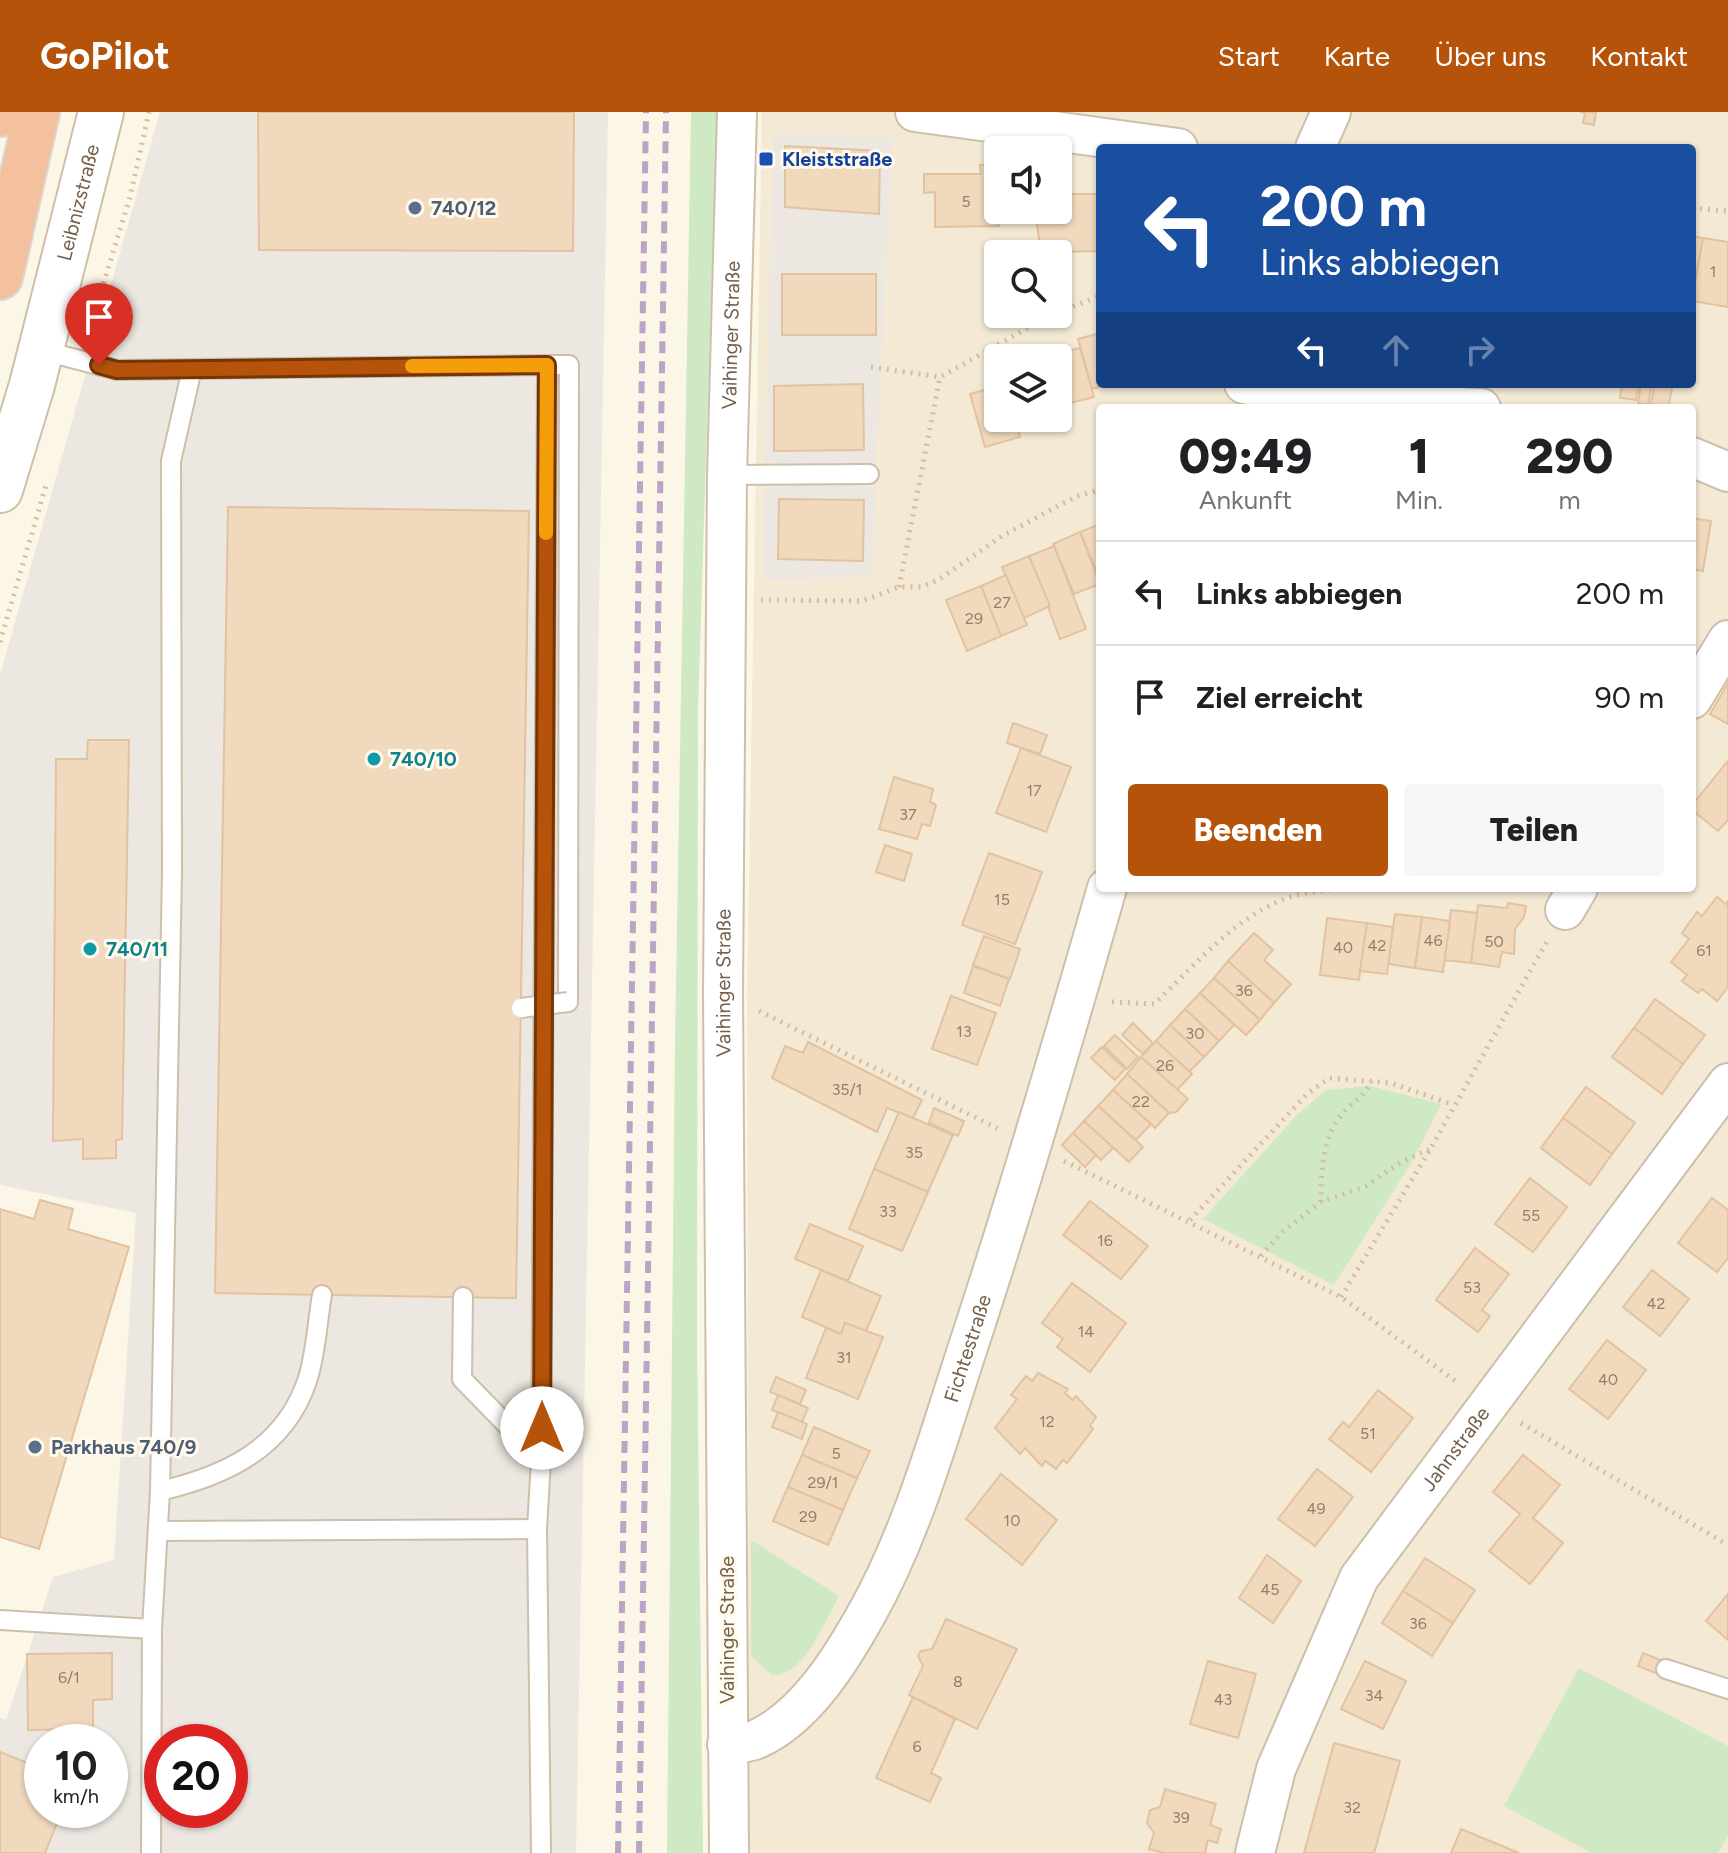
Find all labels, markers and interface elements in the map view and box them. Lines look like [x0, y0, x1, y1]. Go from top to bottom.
text: GoPilot [40, 33, 170, 79]
text: Start [1218, 39, 1280, 73]
text: Karte [1324, 39, 1390, 73]
text: Über uns [1434, 39, 1546, 73]
text: Kontakt [1590, 39, 1688, 73]
map controls [984, 136, 1072, 432]
button: sound [984, 136, 1072, 224]
street label: Leibnizstraße [52, 142, 104, 263]
place label: Kleiststraße [782, 147, 892, 171]
marker: Kleiststraße [757, 150, 775, 168]
text: 200 m [1260, 173, 1427, 240]
icon: left [1128, 176, 1232, 280]
house number: 5 [961, 192, 971, 211]
place label: 740/12 [431, 196, 496, 220]
marker: 740/12 [406, 199, 424, 217]
button: search [984, 240, 1072, 328]
text: Links abbiegen [1260, 241, 1500, 284]
street label: Vaihinger Straße [717, 261, 745, 410]
house number: 1 [1710, 262, 1716, 281]
pin [65, 283, 133, 365]
icon: arrive [77, 295, 121, 339]
icon: left [1290, 328, 1334, 372]
icon: ahead [1374, 328, 1418, 372]
icon: right [1458, 328, 1502, 372]
button: layers [984, 344, 1072, 432]
text: 09:49 [1179, 427, 1312, 485]
text: 1 [1409, 427, 1429, 485]
text: 290 [1526, 427, 1613, 485]
text: Ankunft [1199, 484, 1292, 516]
text: Min. [1395, 484, 1443, 516]
text: m [1558, 484, 1581, 516]
icon: left [1128, 571, 1172, 615]
text: Links abbiegen [1196, 575, 1402, 612]
text: 200 m [1576, 575, 1664, 612]
house number: 27 [993, 593, 1011, 612]
house number: 29 [965, 609, 983, 628]
icon: arrive [1128, 675, 1172, 719]
text: Ziel erreicht [1196, 679, 1363, 716]
text: 90 m [1595, 679, 1664, 716]
place label: 740/10 [390, 747, 457, 771]
marker: 740/10 [365, 750, 383, 768]
house number: 17 [1026, 781, 1042, 800]
button: Beenden [1128, 784, 1388, 876]
button: Teilen [1404, 784, 1664, 876]
house number: 37 [899, 805, 917, 824]
house number: 15 [994, 890, 1010, 909]
street label: Vaihinger Straße [711, 909, 736, 1057]
house number: 46 [1424, 931, 1443, 950]
house number: 50 [1484, 932, 1504, 951]
house number: 42 [1368, 936, 1386, 955]
place label: 740/11 [106, 937, 168, 961]
house number: 40 [1333, 938, 1353, 957]
marker: 740/11 [81, 940, 99, 958]
house number: 61 [1696, 941, 1712, 960]
house number: 36 [1235, 981, 1253, 1000]
house number: 13 [956, 1022, 972, 1041]
house number: 30 [1186, 1024, 1204, 1043]
house number: 26 [1156, 1056, 1174, 1075]
house number: 35/1 [832, 1080, 862, 1099]
house number: 22 [1132, 1092, 1150, 1111]
house number: 35 [905, 1143, 923, 1162]
house number: 33 [879, 1202, 897, 1221]
house number: 55 [1522, 1206, 1540, 1225]
house number: 16 [1097, 1231, 1113, 1250]
house number: 53 [1463, 1278, 1481, 1297]
street label: Fichtestraße [939, 1292, 996, 1405]
house number: 42 [1647, 1294, 1665, 1313]
house number: 14 [1078, 1322, 1094, 1341]
house number: 31 [836, 1348, 852, 1367]
house number: 40 [1598, 1370, 1618, 1389]
position arrow [500, 1386, 584, 1470]
street label: Jahnstraße [1416, 1402, 1495, 1496]
house number: 12 [1039, 1412, 1055, 1431]
house number: 51 [1360, 1424, 1376, 1443]
place label: Parkhaus 740/9 [51, 1435, 196, 1459]
marker: Parkhaus 740/9 [26, 1438, 44, 1456]
house number: 5 [831, 1444, 841, 1463]
house number: 29/1 [808, 1473, 838, 1492]
house number: 49 [1307, 1499, 1326, 1518]
house number: 29 [799, 1507, 817, 1526]
house number: 10 [1004, 1511, 1020, 1530]
street label: Vaihinger Straße [715, 1556, 739, 1704]
house number: 45 [1260, 1580, 1280, 1599]
house number: 36 [1409, 1614, 1427, 1633]
house number: 6/1 [58, 1668, 80, 1687]
house number: 8 [953, 1672, 963, 1691]
house number: 34 [1365, 1686, 1383, 1705]
house number: 43 [1214, 1690, 1232, 1709]
speed limit sign: 20 [144, 1724, 248, 1828]
house number: 6 [912, 1737, 922, 1756]
text: 10 [55, 1742, 97, 1790]
text: km/h [53, 1784, 99, 1808]
house number: 32 [1343, 1798, 1361, 1817]
house number: 39 [1172, 1808, 1190, 1827]

